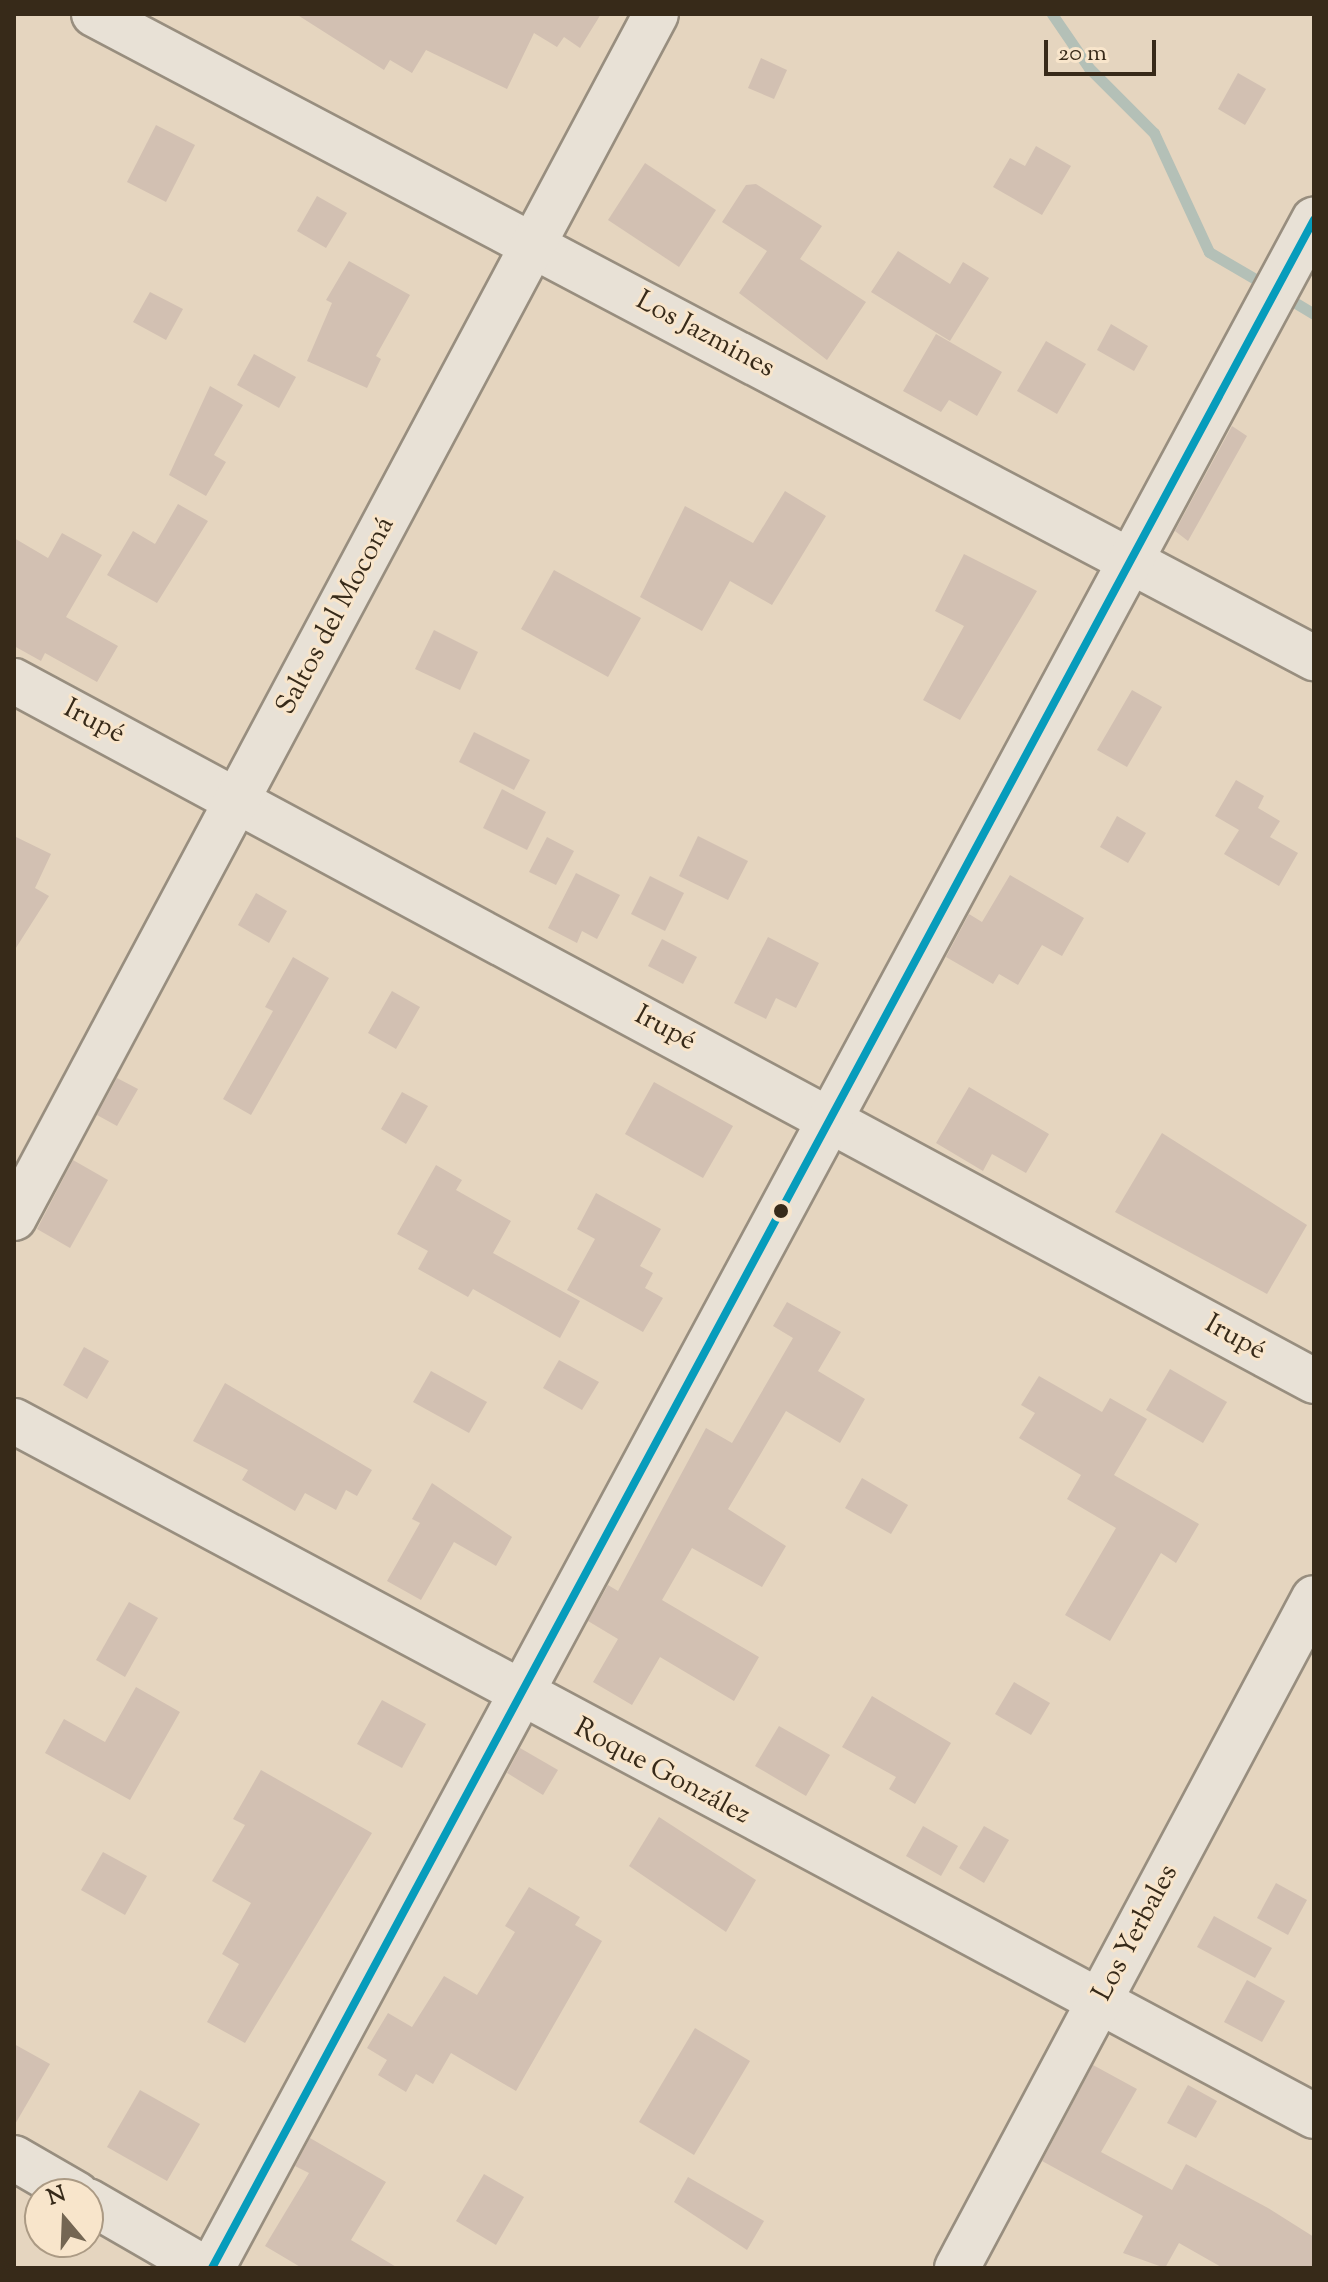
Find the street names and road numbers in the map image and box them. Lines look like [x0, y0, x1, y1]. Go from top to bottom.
street label: Los Jazmines [630, 284, 780, 386]
street label: Saltos del Moconá [270, 511, 402, 721]
street label: Irupé [58, 692, 130, 752]
street label: Irupé [629, 999, 701, 1059]
street label: Irupé [1199, 1308, 1271, 1368]
street label: Roque González [568, 1712, 756, 1832]
street label: Los Yerbales [1086, 1859, 1186, 2007]

